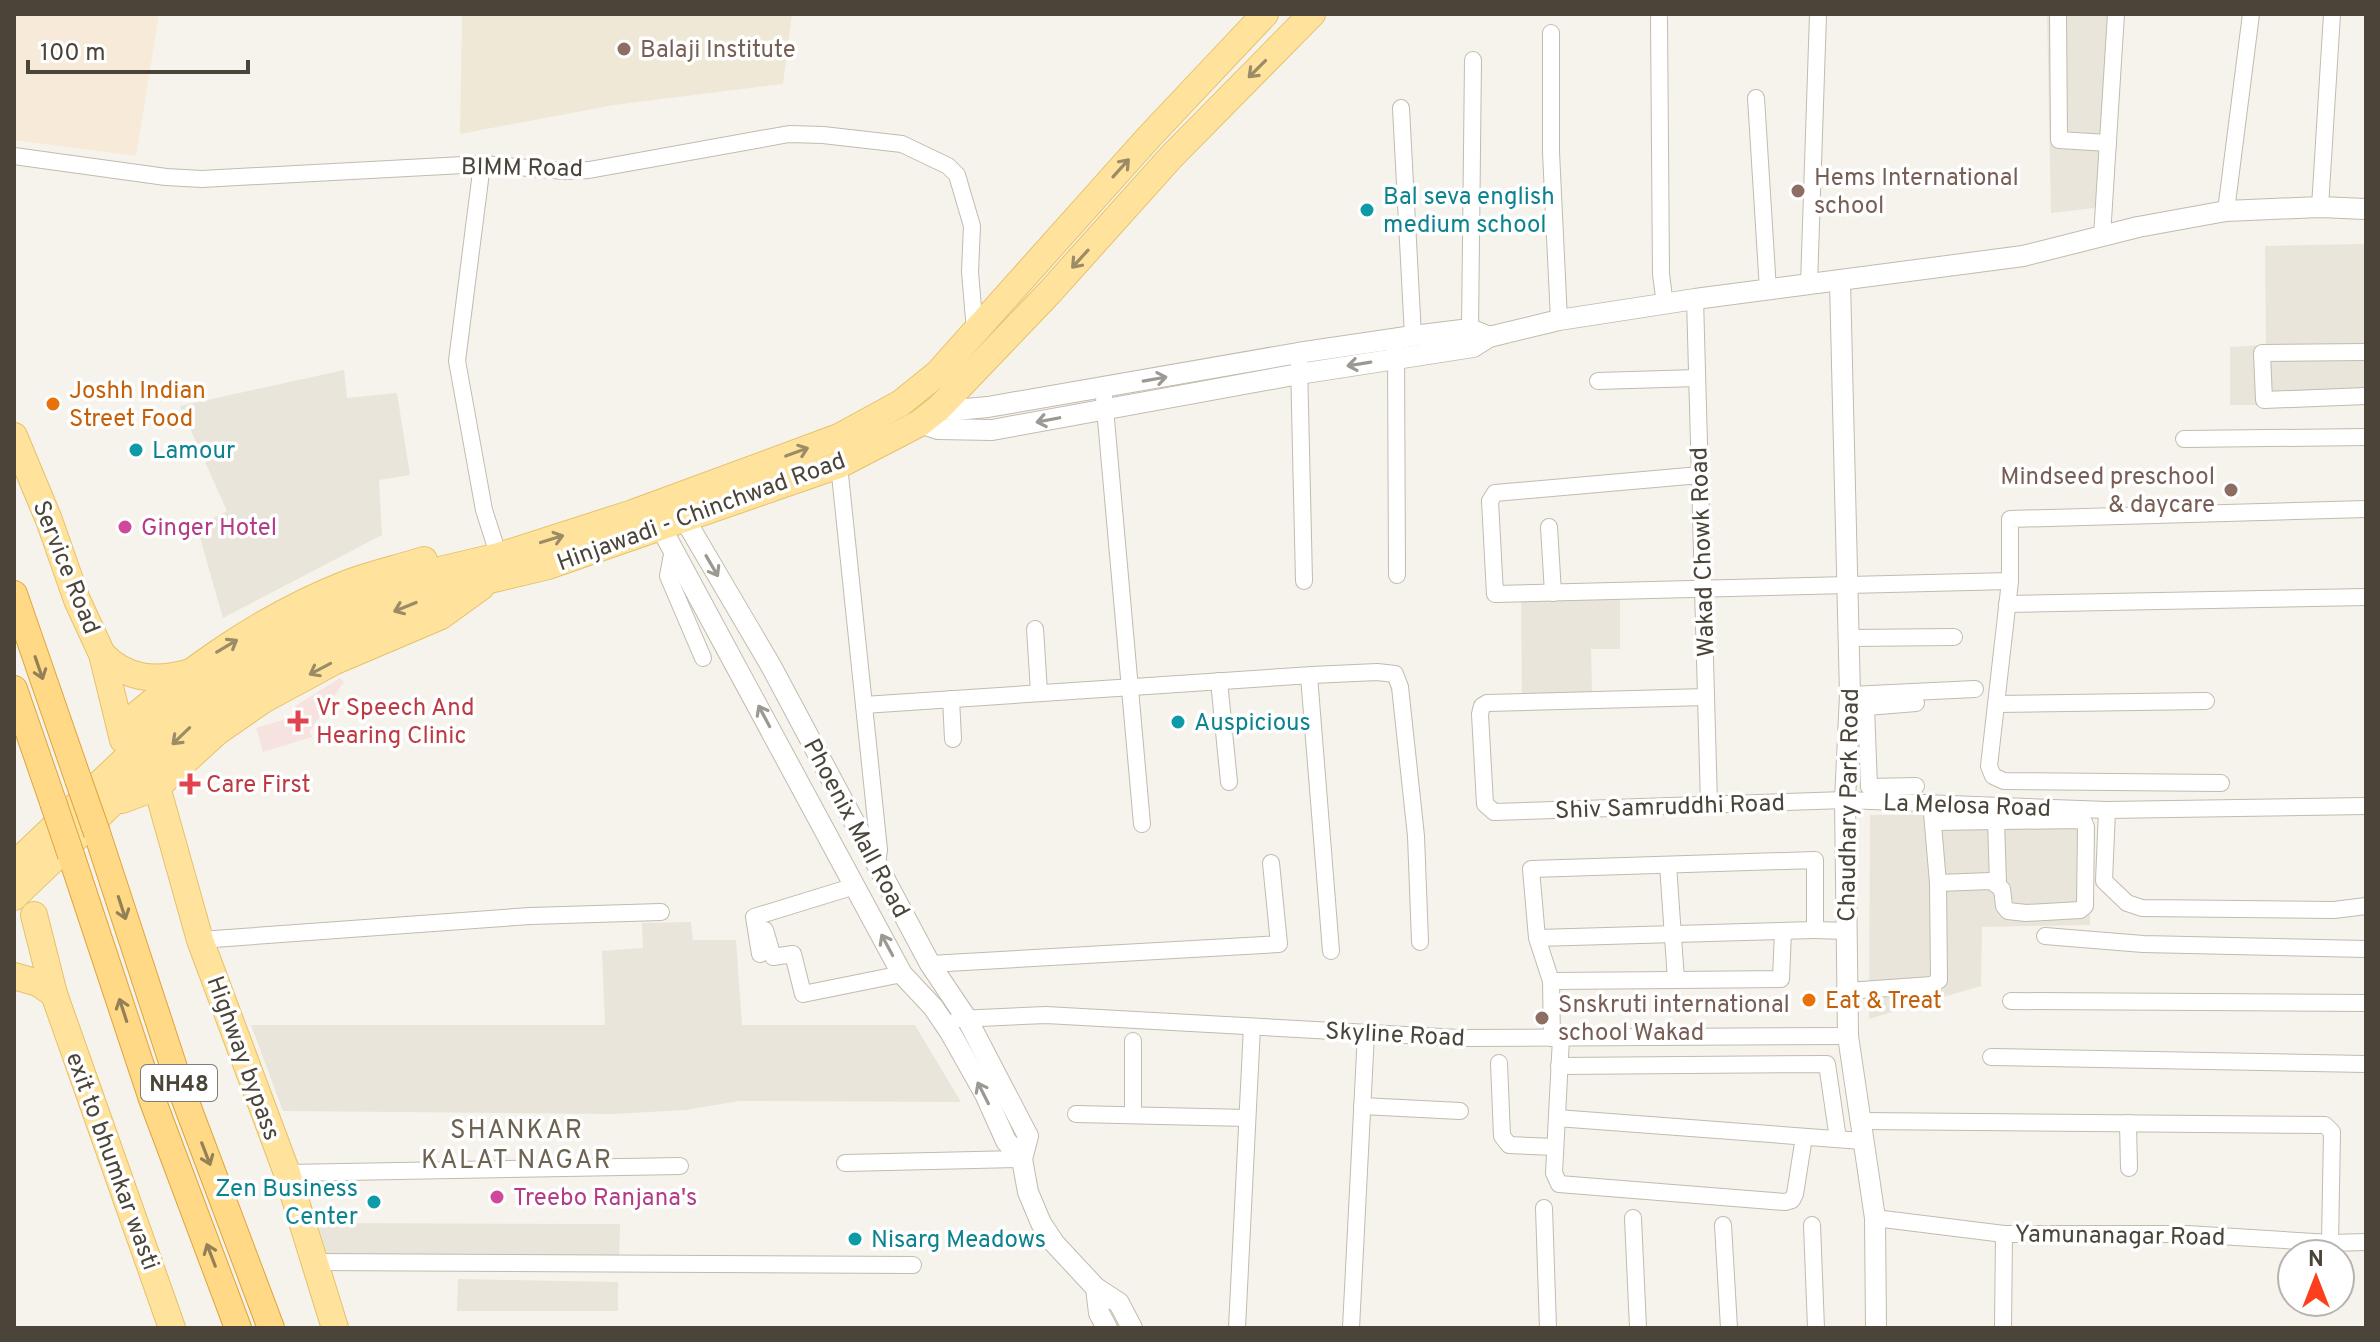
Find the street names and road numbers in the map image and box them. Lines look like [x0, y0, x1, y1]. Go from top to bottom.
street label: BIMM Road [461, 153, 583, 185]
street label: Wakad Chowk Road [1685, 446, 1723, 657]
street label: Hinjawadi - Chinchwad Road [553, 447, 850, 579]
street label: Service Road [25, 497, 106, 639]
street label: Chaudhary Park Road [1833, 688, 1867, 922]
street label: Phoenix Mall Road [795, 734, 915, 924]
street label: Shiv Samruddhi Road [1555, 789, 1786, 827]
street label: La Melosa Road [1882, 789, 2052, 825]
street label: Highway bypass [198, 972, 286, 1145]
street label: Skyline Road [1324, 1017, 1465, 1055]
street label: exit to bhumkar wasti [58, 1049, 164, 1275]
road number: NH48 [141, 1065, 217, 1101]
street label: Yamunanagar Road [2014, 1220, 2226, 1254]

